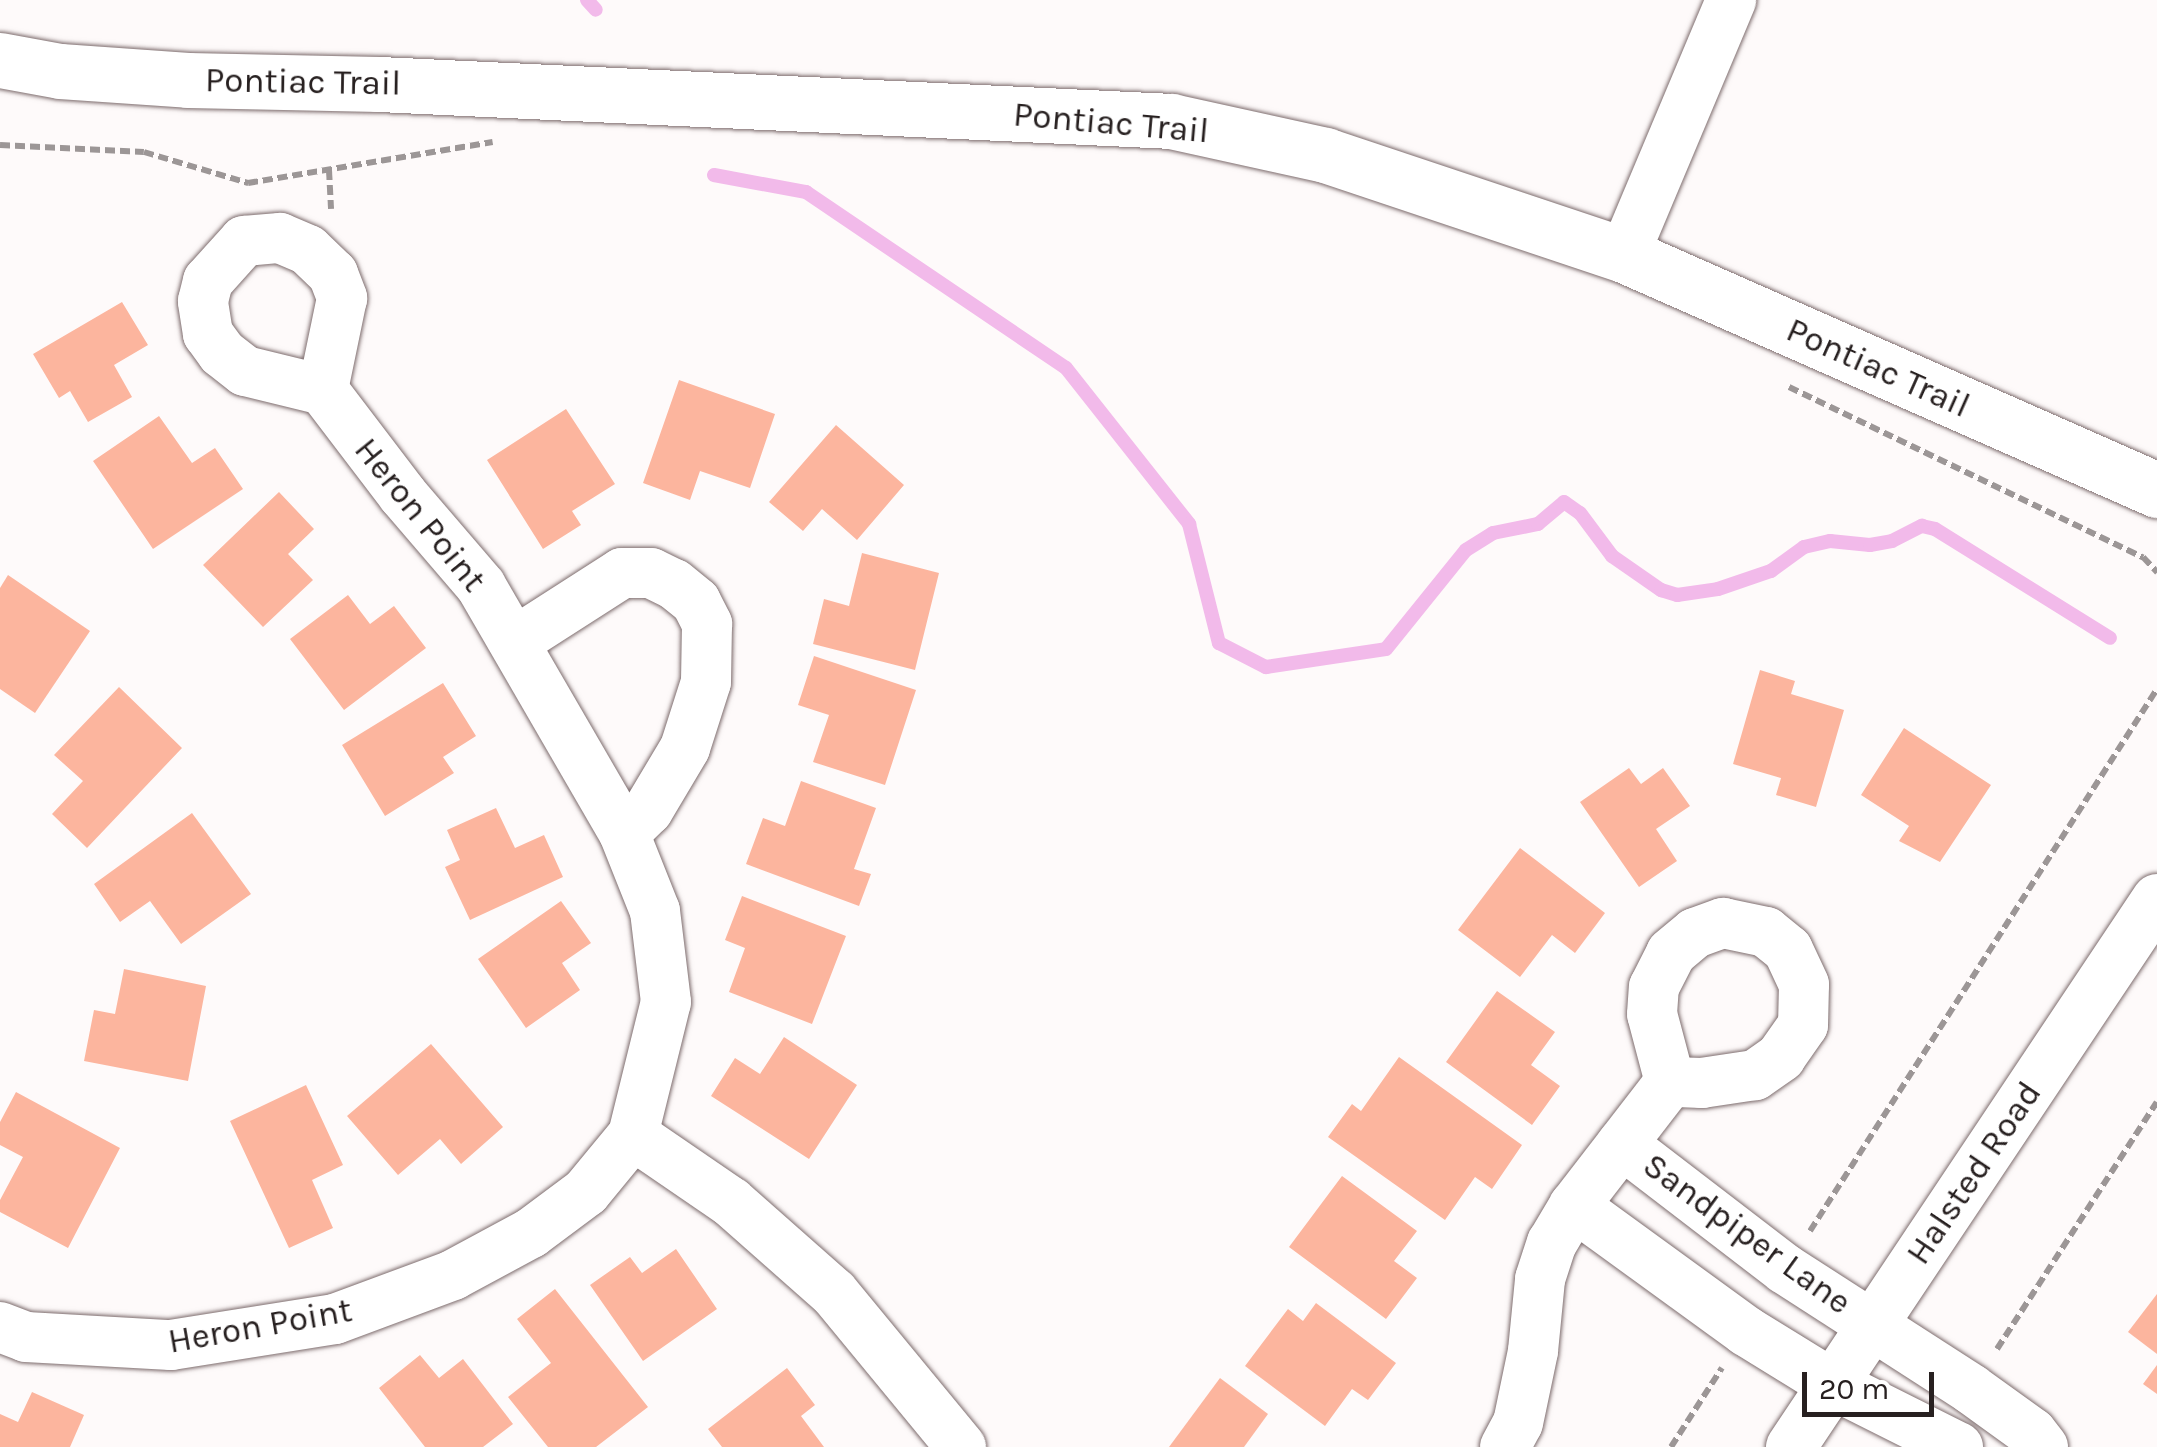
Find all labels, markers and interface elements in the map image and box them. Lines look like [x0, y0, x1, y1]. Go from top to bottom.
street label: Pontiac Trail [205, 59, 401, 105]
street label: Pontiac Trail [1012, 94, 1210, 152]
street label: Pontiac Trail [1780, 309, 1976, 427]
street label: Heron Point [345, 430, 495, 600]
street label: Halsted Road [1897, 1074, 2051, 1272]
street label: Sandpiper Lane [1635, 1144, 1859, 1324]
street label: Heron Point [165, 1289, 355, 1363]
scale bar [1807, 1352, 1940, 1414]
text: 20 m [1819, 1371, 1889, 1407]

